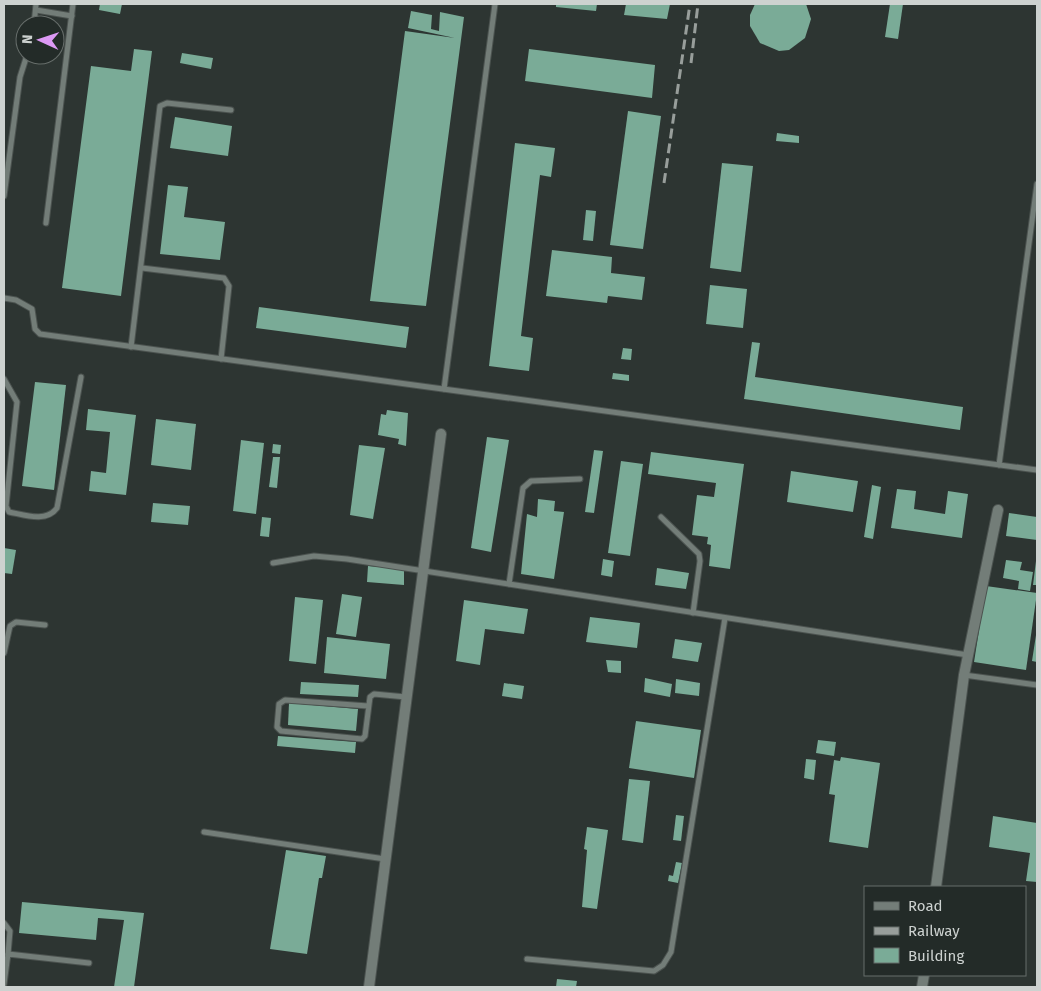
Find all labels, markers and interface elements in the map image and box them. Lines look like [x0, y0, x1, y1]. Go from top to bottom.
north arrow [15, 15, 65, 65]
text: N [19, 34, 36, 44]
legend [864, 886, 1026, 976]
text: Road [908, 897, 943, 915]
text: Railway [908, 922, 960, 940]
text: Building [908, 947, 964, 965]

